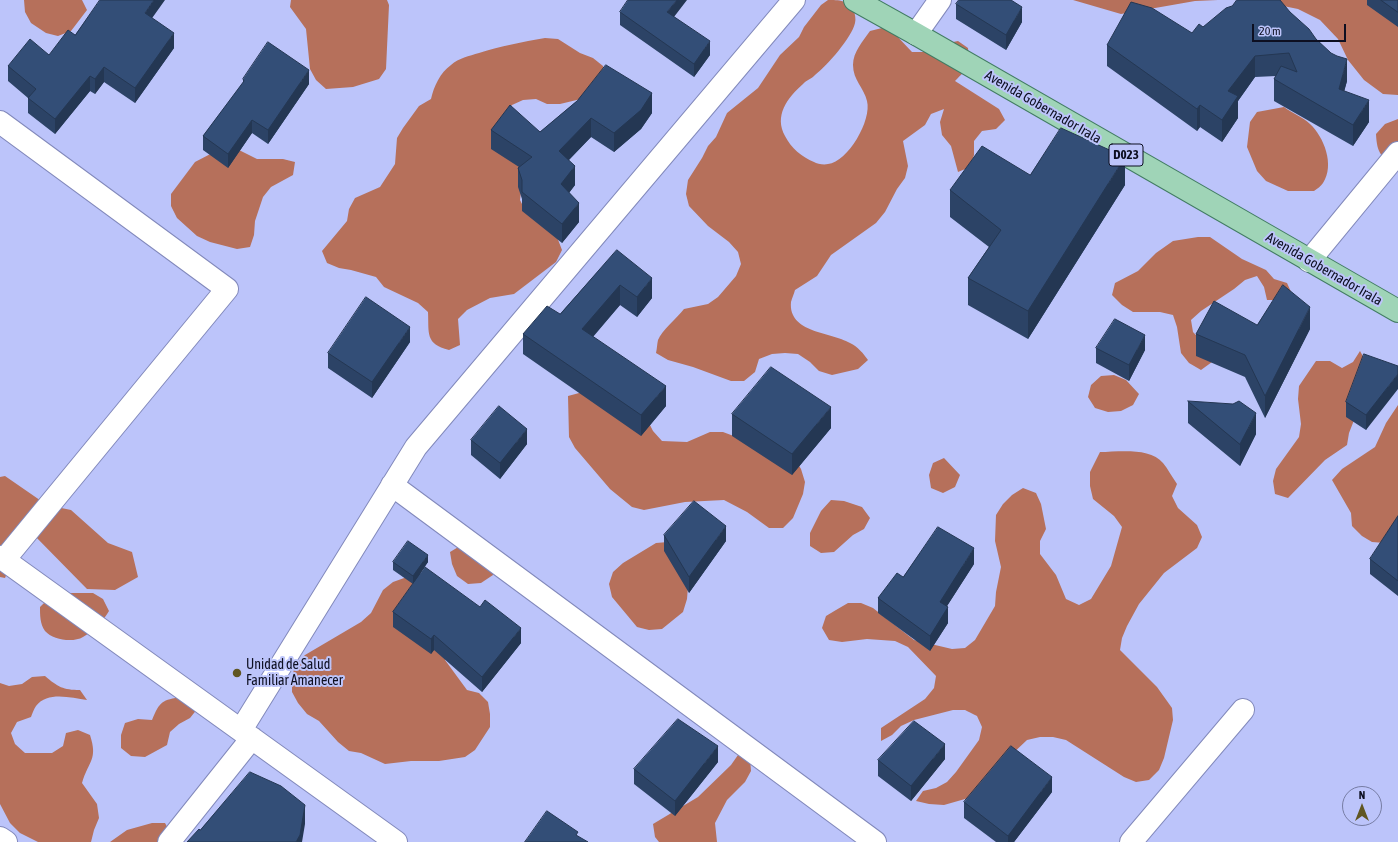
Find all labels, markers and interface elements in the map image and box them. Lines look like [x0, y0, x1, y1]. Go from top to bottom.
scale bar [1254, 16, 1348, 42]
text: 20 m [1259, 24, 1281, 38]
street label: Avenida Gobernador Irala [982, 67, 1104, 147]
road number: D023 [1109, 144, 1143, 166]
street label: Avenida Gobernador Irala [1263, 229, 1385, 309]
place label: Unidad de Salud Familiar Amanecer [246, 657, 343, 690]
marker: Unidad de Salud Familiar Amanecer [231, 667, 243, 679]
north arrow [1342, 786, 1382, 826]
text: N [1359, 789, 1365, 801]

